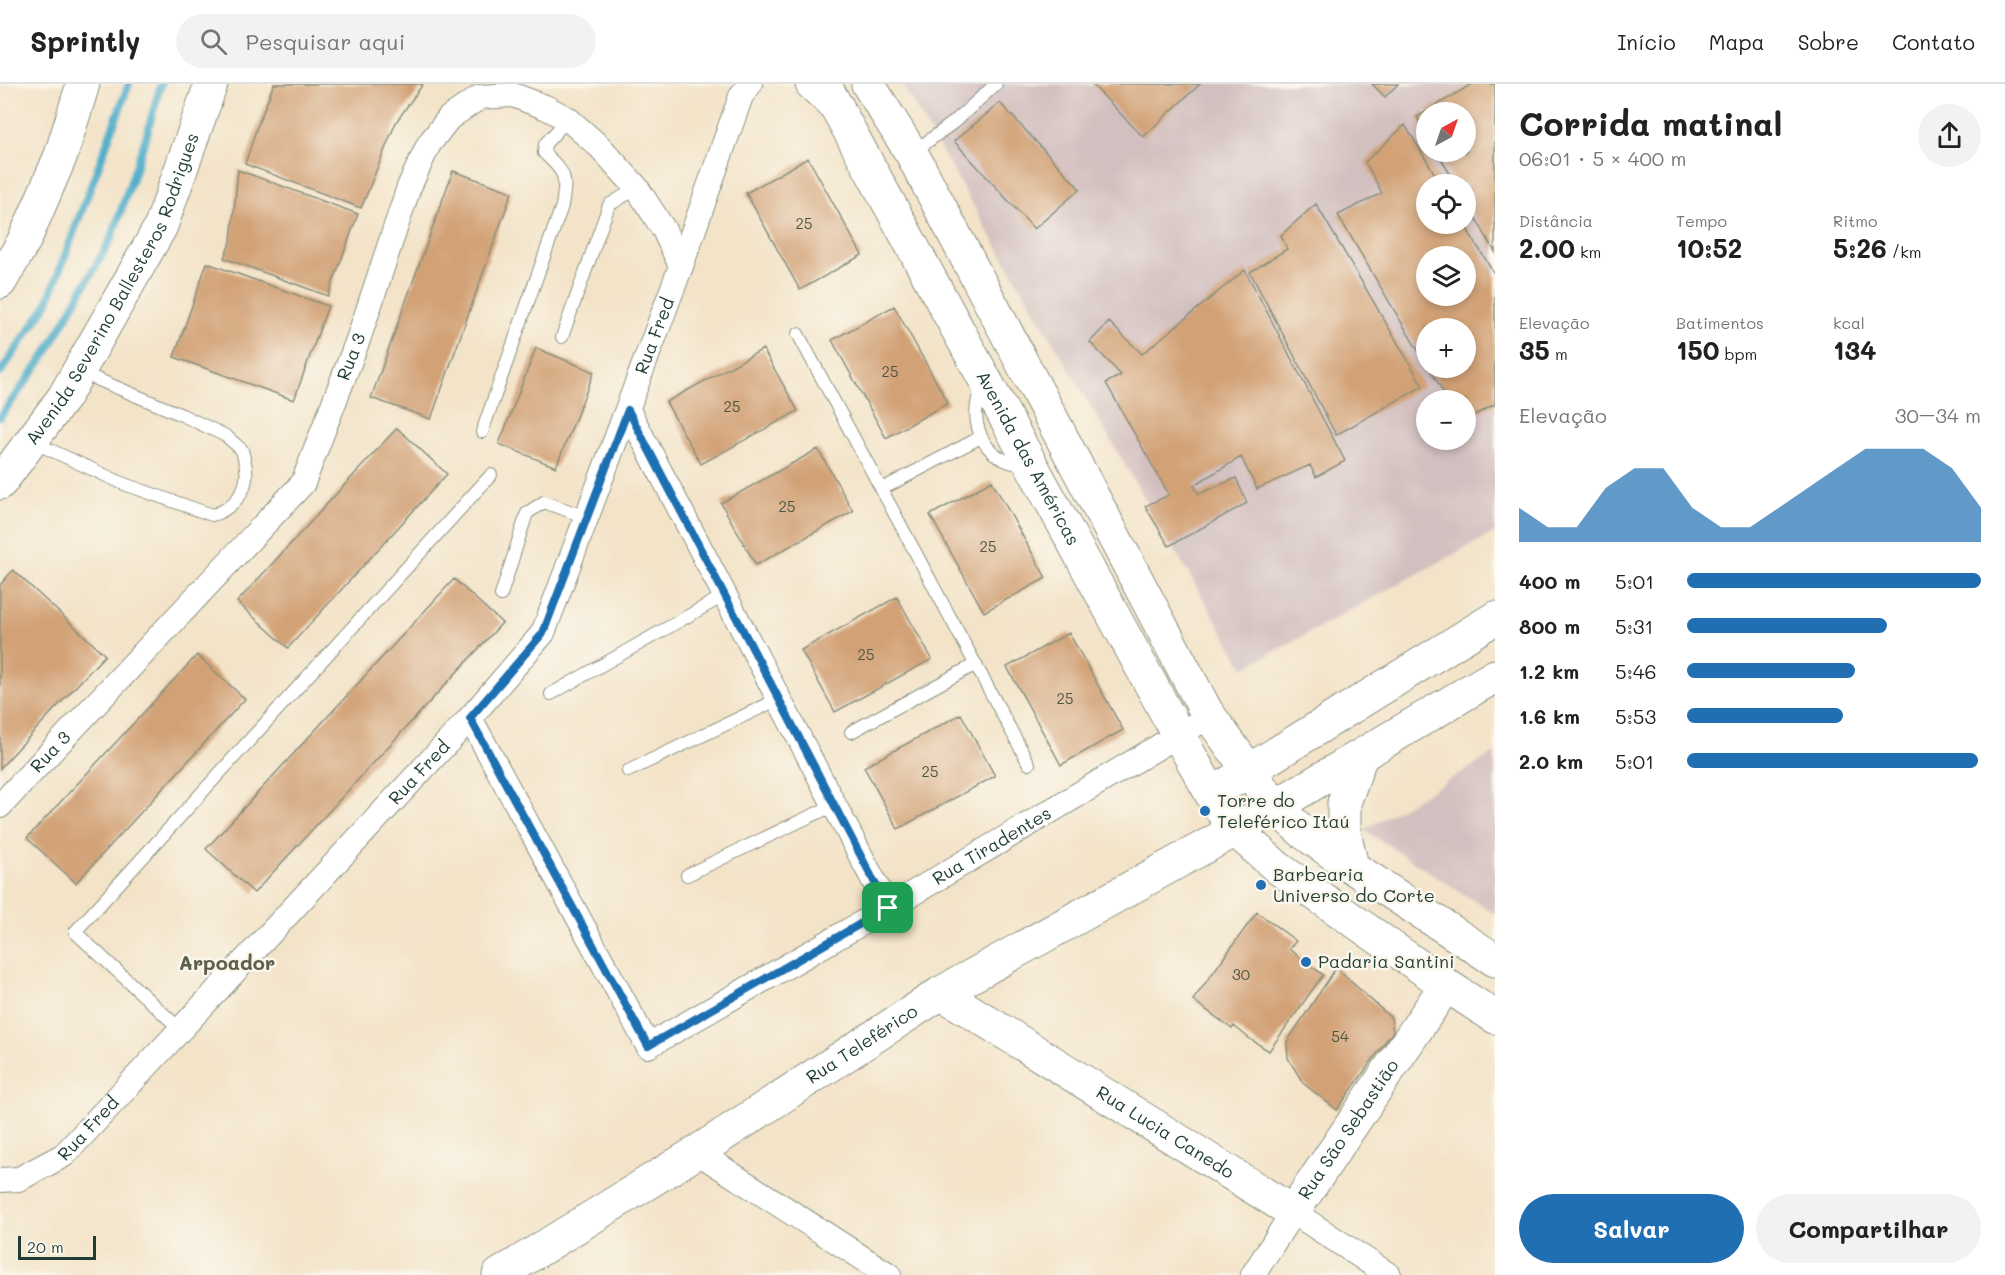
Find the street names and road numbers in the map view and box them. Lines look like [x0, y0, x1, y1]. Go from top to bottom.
street label: Avenida Severino Ballesteros Rodrigues [20, 129, 204, 449]
street label: Rua Fred [628, 294, 679, 377]
street label: Rua 3 [330, 329, 370, 384]
street label: Avenida das Américas [971, 366, 1086, 549]
street label: Rua 3 [24, 725, 75, 777]
street label: Rua Fred [383, 734, 455, 809]
street label: Rua Tiradentes [927, 800, 1055, 890]
street label: Rua Teleférico [801, 998, 922, 1089]
street label: Rua São Sebastião [1292, 1054, 1404, 1204]
street label: Rua Lucia Canedo [1092, 1080, 1239, 1184]
street label: Rua Fred [52, 1090, 124, 1165]

